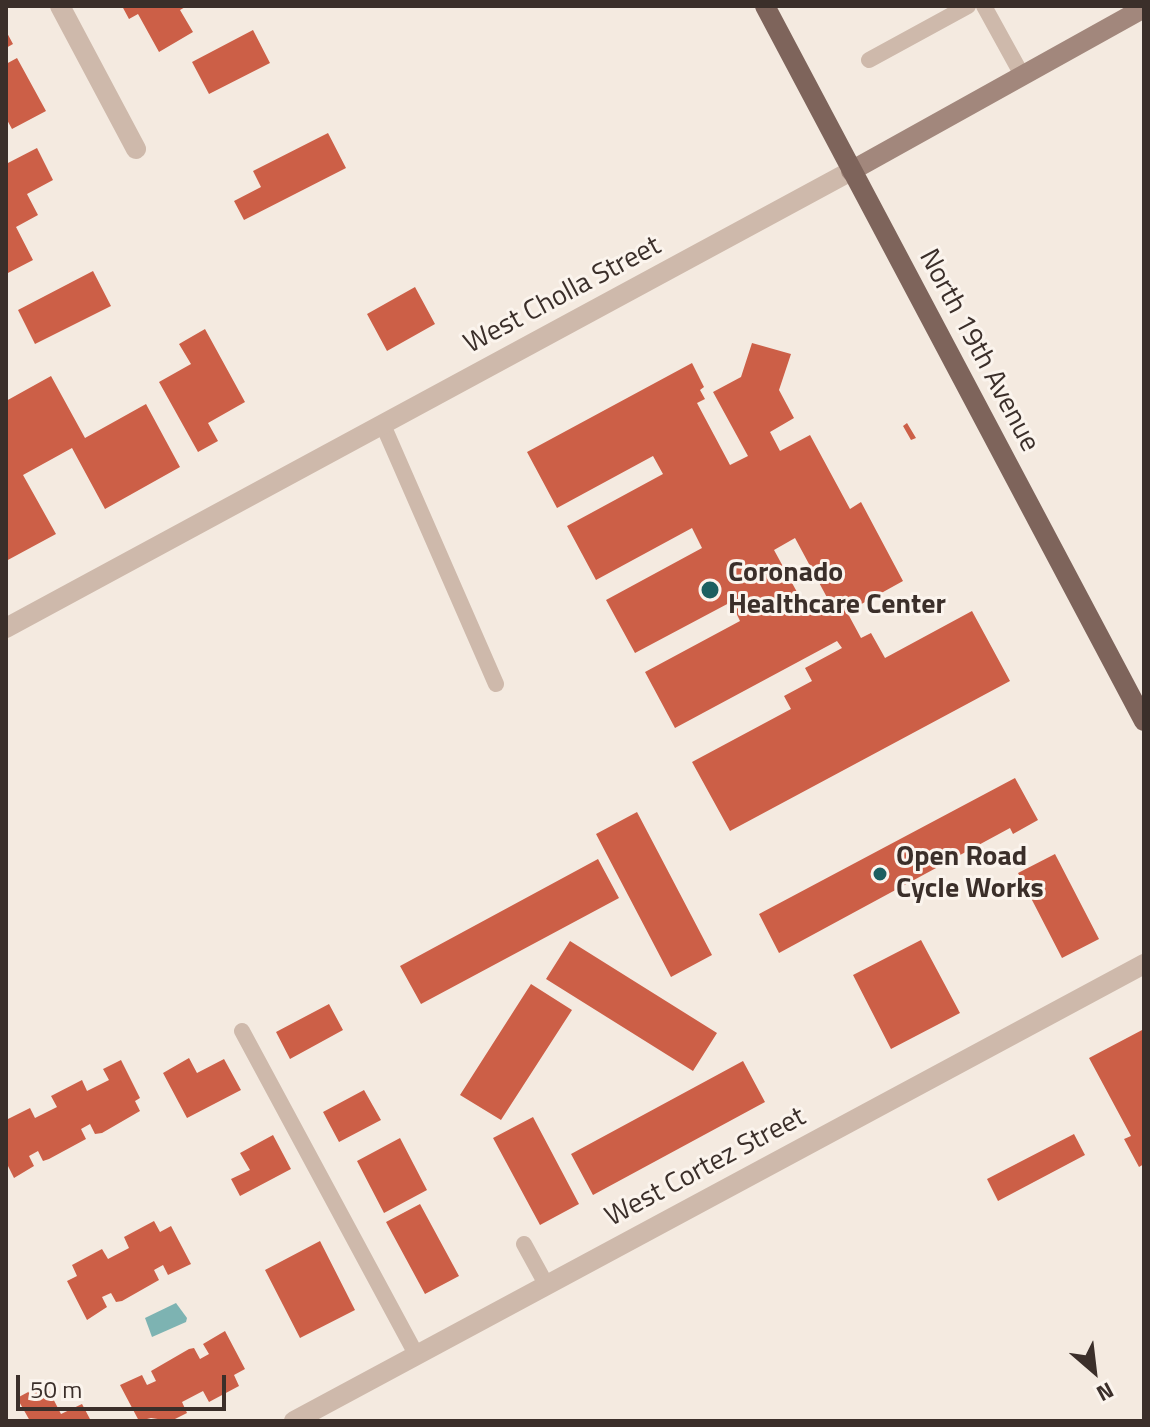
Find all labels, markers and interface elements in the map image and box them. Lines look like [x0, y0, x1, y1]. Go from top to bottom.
street label: West Cholla Street [459, 230, 667, 362]
street label: North 19th Avenue [911, 244, 1045, 458]
place label: Coronado Healthcare Center [728, 557, 946, 623]
marker: Coronado Healthcare Center [699, 579, 721, 601]
place label: Open Road Cycle Works [896, 841, 1044, 907]
marker: Open Road Cycle Works [871, 865, 889, 883]
street label: West Cortez Street [600, 1101, 812, 1235]
north arrow [1054, 1331, 1134, 1411]
scale bar [20, 1359, 230, 1409]
text: 50 m [30, 1371, 82, 1407]
text: N [1091, 1374, 1120, 1411]

